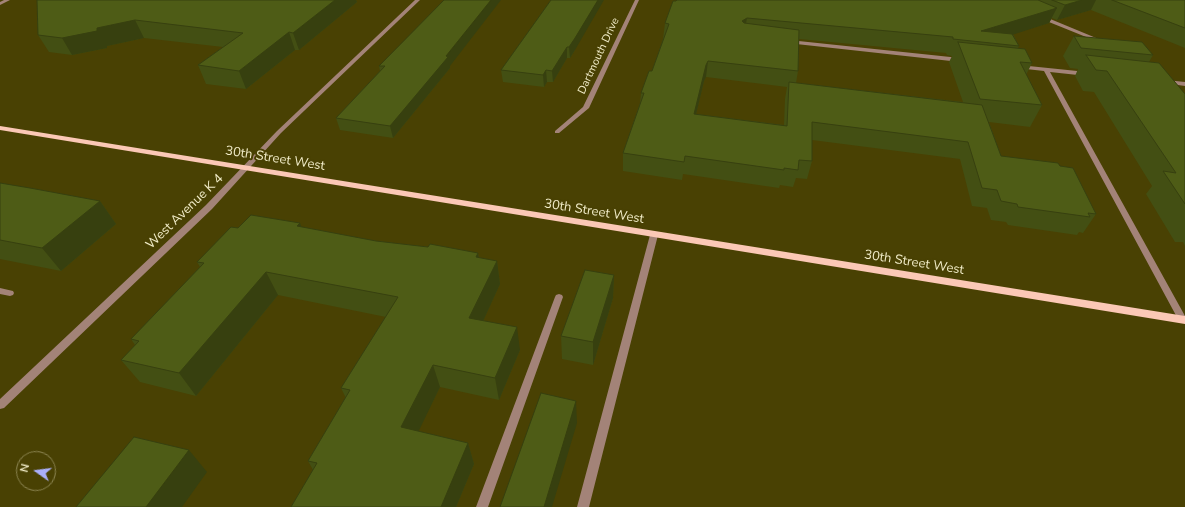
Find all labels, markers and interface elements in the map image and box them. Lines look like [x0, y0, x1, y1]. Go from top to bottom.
street label: Dartmouth Drive [576, 16, 622, 96]
street label: 30th Street West [224, 143, 326, 175]
street label: West Avenue K 4 [143, 171, 227, 253]
street label: 30th Street West [543, 196, 645, 228]
street label: 30th Street West [863, 247, 965, 279]
north arrow [16, 451, 56, 491]
text: N [17, 462, 33, 474]

